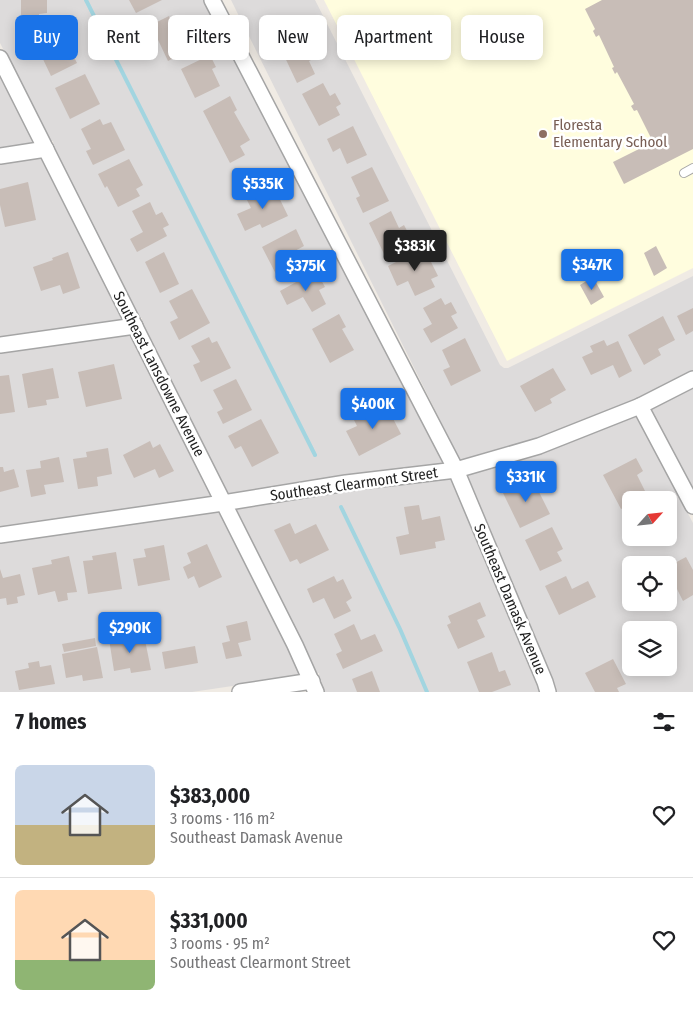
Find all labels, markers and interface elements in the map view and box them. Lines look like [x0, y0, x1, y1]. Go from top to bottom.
chip: Buy [15, 15, 78, 60]
chip: Rent [88, 15, 158, 60]
chip: Filters [168, 15, 249, 60]
chip: New [259, 15, 327, 60]
chip: Apartment [337, 15, 451, 60]
chip: House [461, 15, 543, 60]
place label: Floresta Elementary School [553, 116, 667, 151]
marker: Floresta Elementary School [537, 128, 549, 140]
pin: $535K [228, 168, 298, 210]
text: $535K [243, 174, 283, 193]
pin: $383K [380, 230, 450, 272]
text: $383K [395, 236, 435, 255]
pin: $347K [557, 248, 627, 291]
pin: $375K [271, 250, 341, 292]
text: $347K [572, 255, 612, 274]
text: $375K [286, 256, 326, 275]
street label: Southeast Lansdowne Avenue [109, 288, 209, 460]
pin: $400K [338, 388, 408, 430]
text: $400K [352, 394, 394, 413]
pin: $331K [491, 460, 561, 503]
street label: Southeast Clearmont Street [269, 463, 439, 505]
text: $331K [507, 467, 545, 486]
north arrow [622, 491, 678, 546]
map controls [622, 491, 677, 676]
street label: Southeast Damask Avenue [470, 521, 550, 677]
button: locate [622, 556, 677, 611]
pin: $290K [95, 612, 165, 654]
text: $290K [109, 618, 151, 637]
button: layers [622, 621, 677, 676]
icon: filters [650, 708, 678, 736]
text: 7 homes [15, 709, 86, 735]
text: $383,000 [170, 783, 250, 809]
icon: home [55, 785, 115, 845]
icon: heart [650, 801, 678, 829]
text: 3 rooms · 116 m² [170, 809, 275, 828]
text: Southeast Damask Avenue [170, 828, 343, 847]
text: $331,000 [170, 908, 248, 934]
icon: home [55, 910, 115, 970]
icon: heart [650, 926, 678, 954]
text: 3 rooms · 95 m² [170, 934, 270, 953]
text: Southeast Clearmont Street [170, 953, 350, 972]

